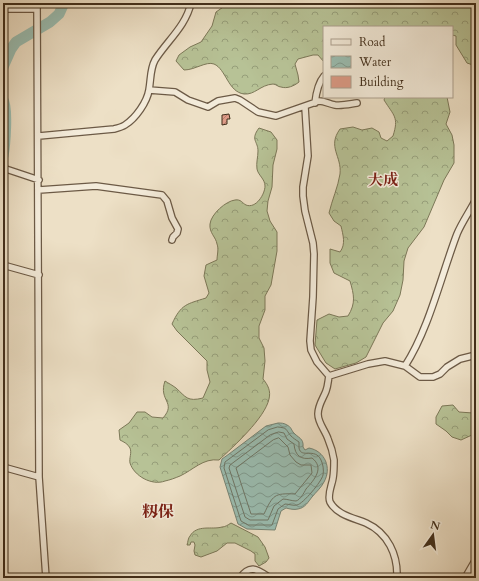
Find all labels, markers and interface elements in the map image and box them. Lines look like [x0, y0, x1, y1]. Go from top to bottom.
legend [323, 26, 453, 98]
text: Road [359, 34, 386, 50]
text: Water [358, 54, 392, 70]
text: Building [359, 74, 404, 90]
district label: 大成 [368, 170, 398, 190]
district label: 籾保 [142, 501, 174, 523]
north arrow [413, 515, 453, 555]
text: N [429, 517, 442, 534]

